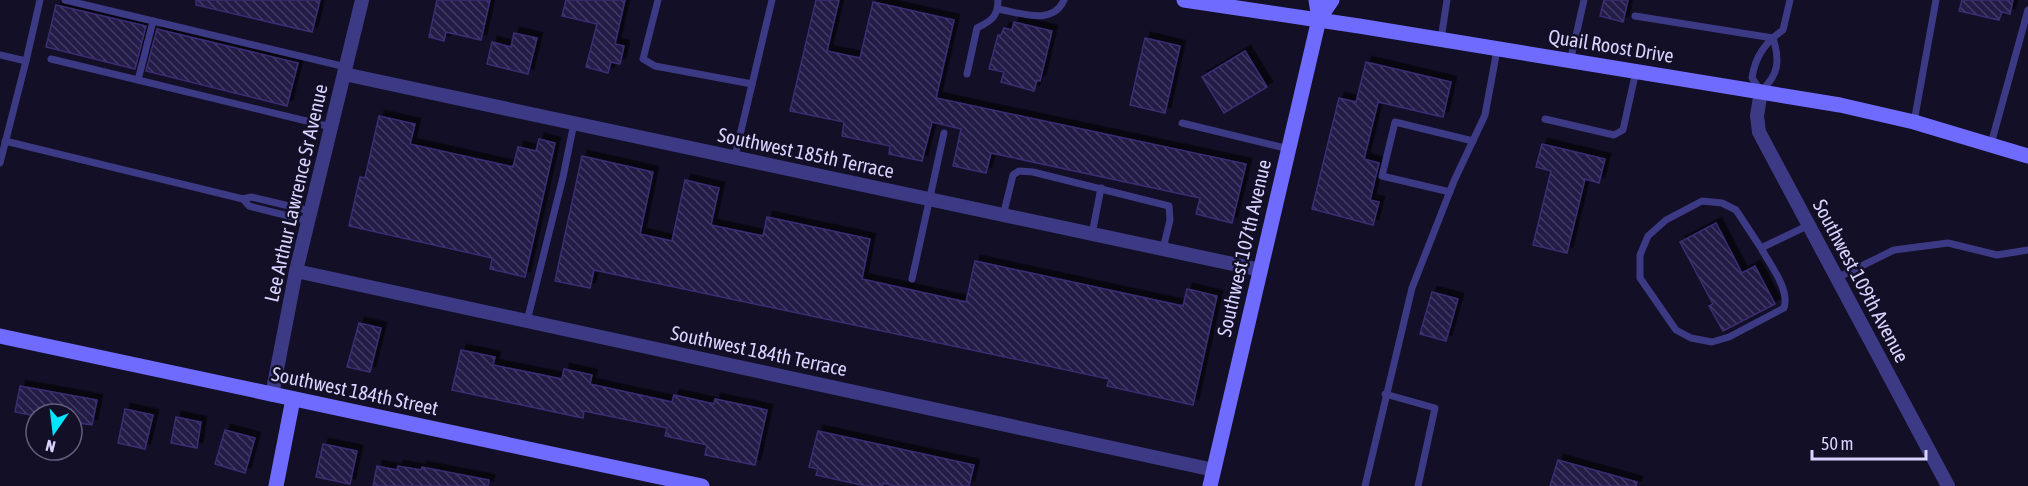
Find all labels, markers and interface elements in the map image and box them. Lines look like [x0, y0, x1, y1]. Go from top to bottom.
street label: Quail Roost Drive [1547, 24, 1675, 67]
street label: Lee Arthur Lawrence Sr Avenue [259, 82, 332, 304]
street label: Southwest 185th Terrace [716, 123, 896, 182]
street label: Southwest 107th Avenue [1212, 157, 1275, 339]
street label: Southwest 109th Avenue [1809, 195, 1914, 366]
street label: Southwest 184th Terrace [669, 321, 849, 380]
street label: Southwest 184th Street [270, 362, 441, 419]
north arrow [24, 402, 84, 462]
scale bar [1812, 423, 1926, 461]
text: 50 m [1821, 433, 1853, 454]
text: N [44, 437, 57, 456]

